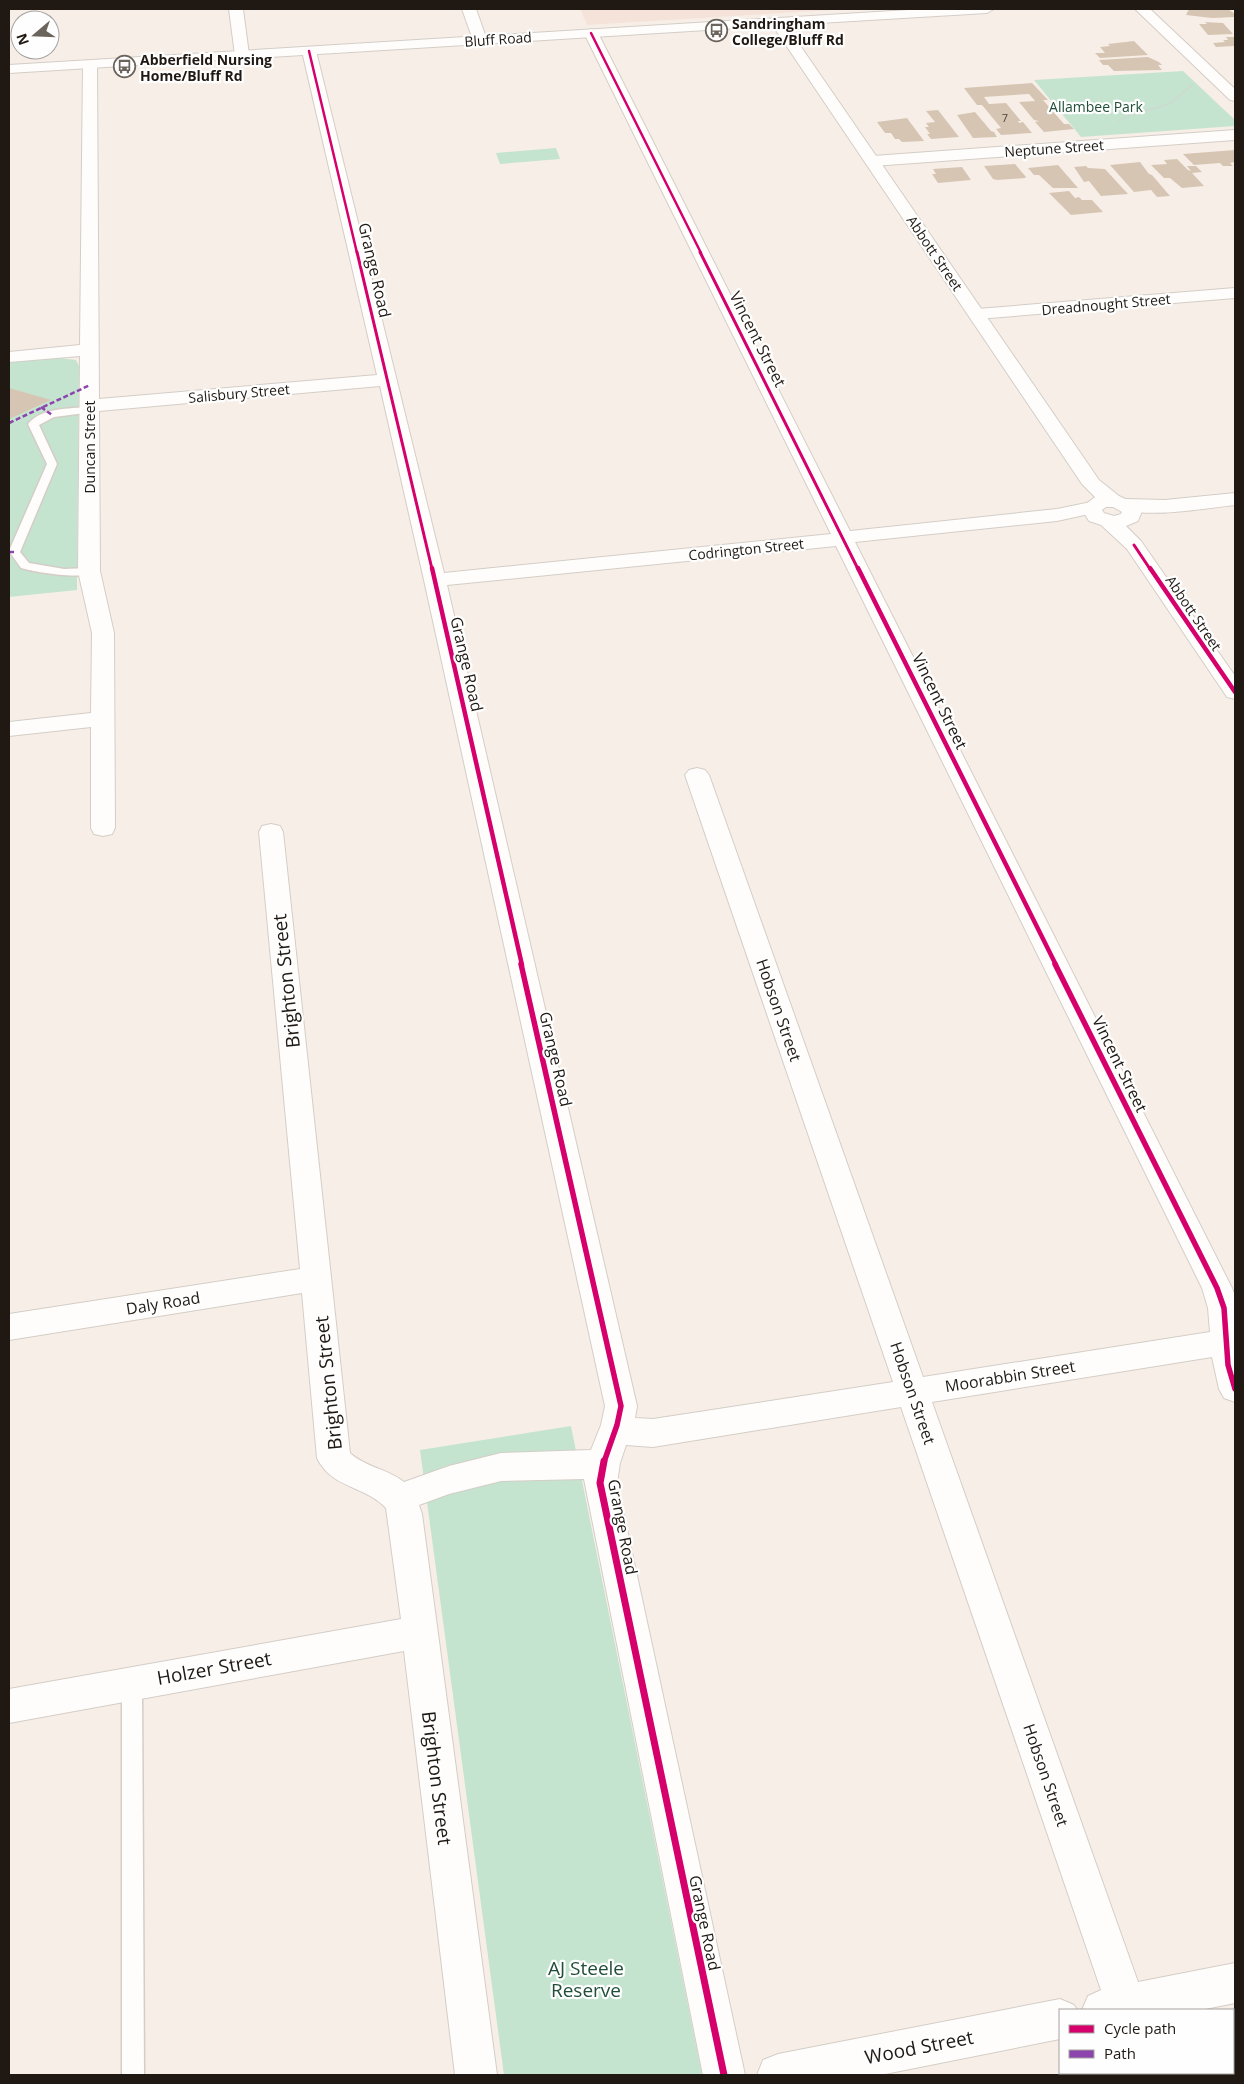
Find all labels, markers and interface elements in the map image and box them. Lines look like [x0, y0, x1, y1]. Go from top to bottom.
north arrow [10, 10, 60, 60]
place label: Sandringham College/Bluff Rd [732, 14, 844, 49]
bus stop icon: Sandringham College/Bluff Rd [704, 19, 728, 43]
street label: Bluff Road [464, 27, 532, 51]
text: N [11, 31, 33, 48]
place label: Abberfield Nursing Home/Bluff Rd [140, 50, 272, 85]
bus stop icon: Abberfield Nursing Home/Bluff Rd [112, 55, 136, 79]
park label: Allambee Park [1049, 97, 1144, 116]
house number: 7 [1002, 110, 1008, 125]
street label: Neptune Street [1004, 135, 1104, 161]
street label: Abbott Street [903, 212, 967, 294]
street label: Grange Road [353, 220, 397, 320]
street label: Vincent Street [724, 287, 792, 391]
street label: Dreadnought Street [1041, 289, 1171, 319]
street label: Salisbury Street [187, 379, 291, 407]
street label: Duncan Street [80, 400, 99, 494]
street label: Codrington Street [687, 533, 805, 565]
street label: Abbott Street [1162, 572, 1226, 654]
street label: Grange Road [445, 614, 489, 714]
street label: Vincent Street [907, 649, 973, 753]
street label: Brighton Street [266, 912, 306, 1049]
street label: Hobson Street [751, 956, 807, 1064]
street label: Grange Road [534, 1009, 578, 1109]
street label: Vincent Street [1087, 1012, 1153, 1116]
street label: Daly Road [124, 1286, 202, 1320]
street label: Brighton Street [308, 1314, 348, 1451]
street label: Hobson Street [885, 1339, 941, 1447]
street label: Moorabbin Street [943, 1355, 1077, 1397]
street label: Grange Road [603, 1477, 643, 1577]
street label: Holzer Street [155, 1645, 273, 1691]
street label: Brighton Street [416, 1710, 458, 1847]
street label: Hobson Street [1018, 1721, 1074, 1829]
street label: Grange Road [684, 1873, 726, 1973]
park label: AJ Steele Reserve [548, 1955, 624, 2003]
legend [1059, 2009, 1234, 2074]
text: Cycle path [1104, 2018, 1176, 2038]
street label: Wood Street [863, 2024, 976, 2070]
text: Path [1104, 2043, 1136, 2063]

